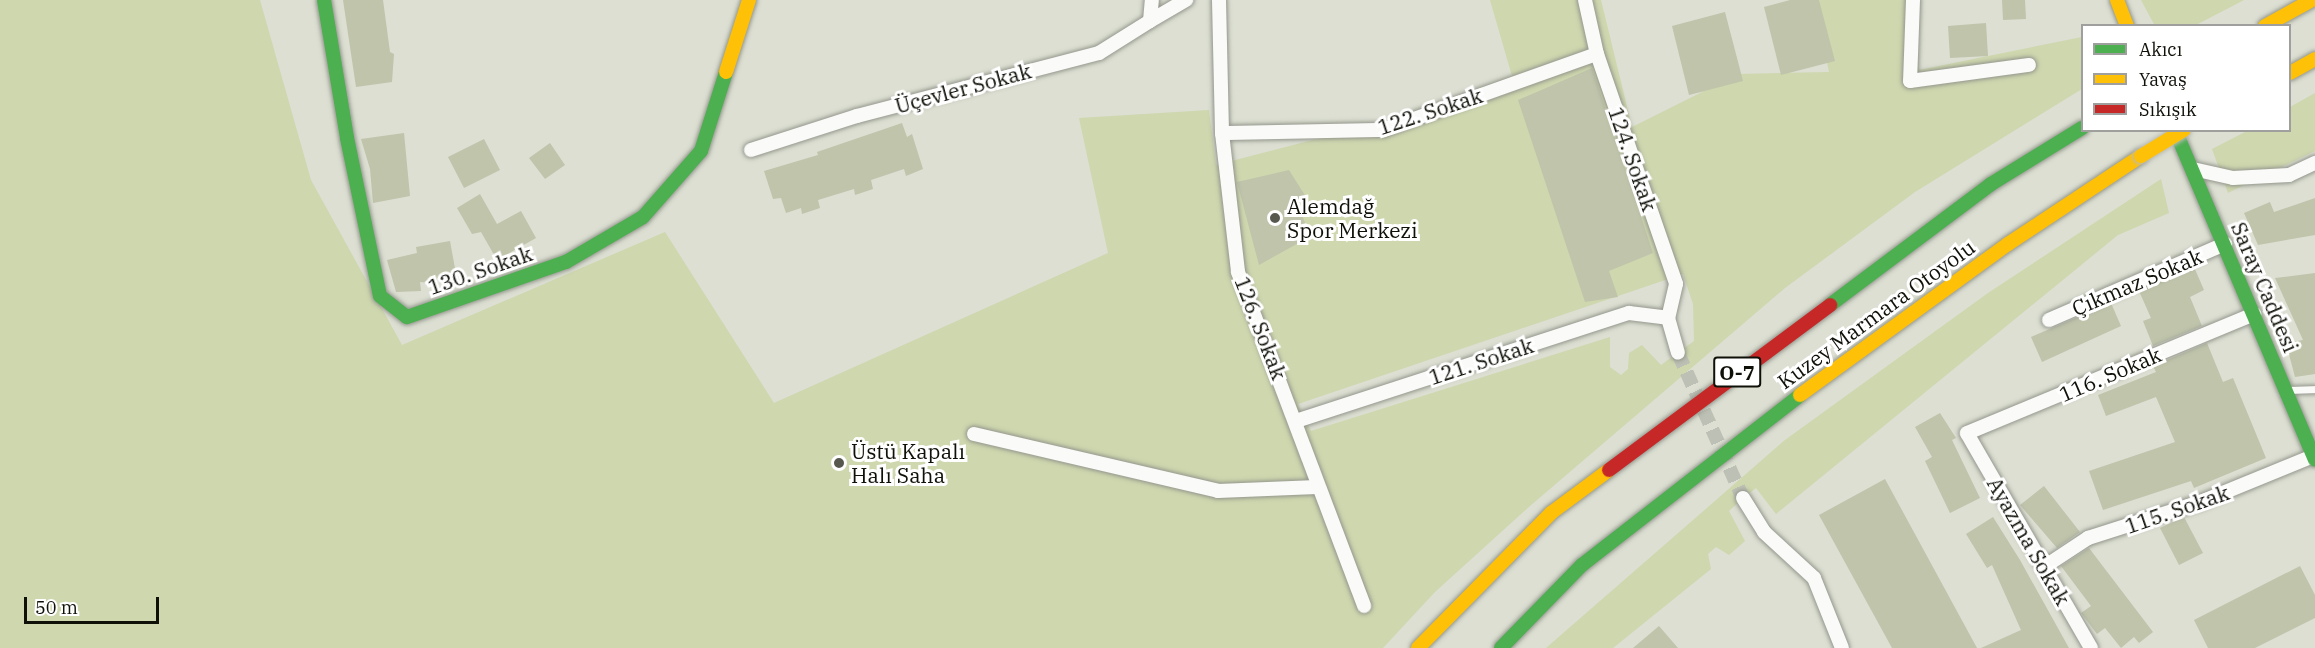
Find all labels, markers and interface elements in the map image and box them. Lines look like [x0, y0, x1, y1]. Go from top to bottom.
legend [2081, 24, 2291, 132]
text: Akıcı [2139, 38, 2182, 61]
street label: Üçevler Sokak [892, 58, 1034, 118]
text: Yavaş [2139, 68, 2187, 91]
street label: 122. Sokak [1375, 82, 1485, 140]
text: Sıkışık [2139, 98, 2196, 121]
street label: 124. Sokak [1603, 104, 1663, 214]
place label: Alemdağ Spor Merkezi [1287, 193, 1418, 243]
marker: Alemdağ Spor Merkezi [1268, 211, 1282, 225]
street label: Saray Caddesi [2226, 218, 2304, 356]
street label: Kuzey Marmara Otoyolu [1773, 234, 1979, 394]
street label: 130. Sokak [425, 240, 535, 300]
street label: Çıkmaz Sokak [2068, 243, 2206, 321]
street label: 126. Sokak [1230, 273, 1292, 383]
street label: 121. Sokak [1426, 332, 1536, 390]
street label: 116. Sokak [2055, 341, 2165, 407]
road number: O-7 [1713, 355, 1761, 389]
place label: Üstü Kapalı Halı Saha [851, 438, 965, 488]
marker: Üstü Kapalı Halı Saha [832, 456, 846, 470]
street label: Ayazma Sokak [1982, 472, 2076, 610]
street label: 115. Sokak [2122, 479, 2232, 539]
scale bar [27, 585, 162, 623]
text: 50 m [35, 596, 78, 619]

